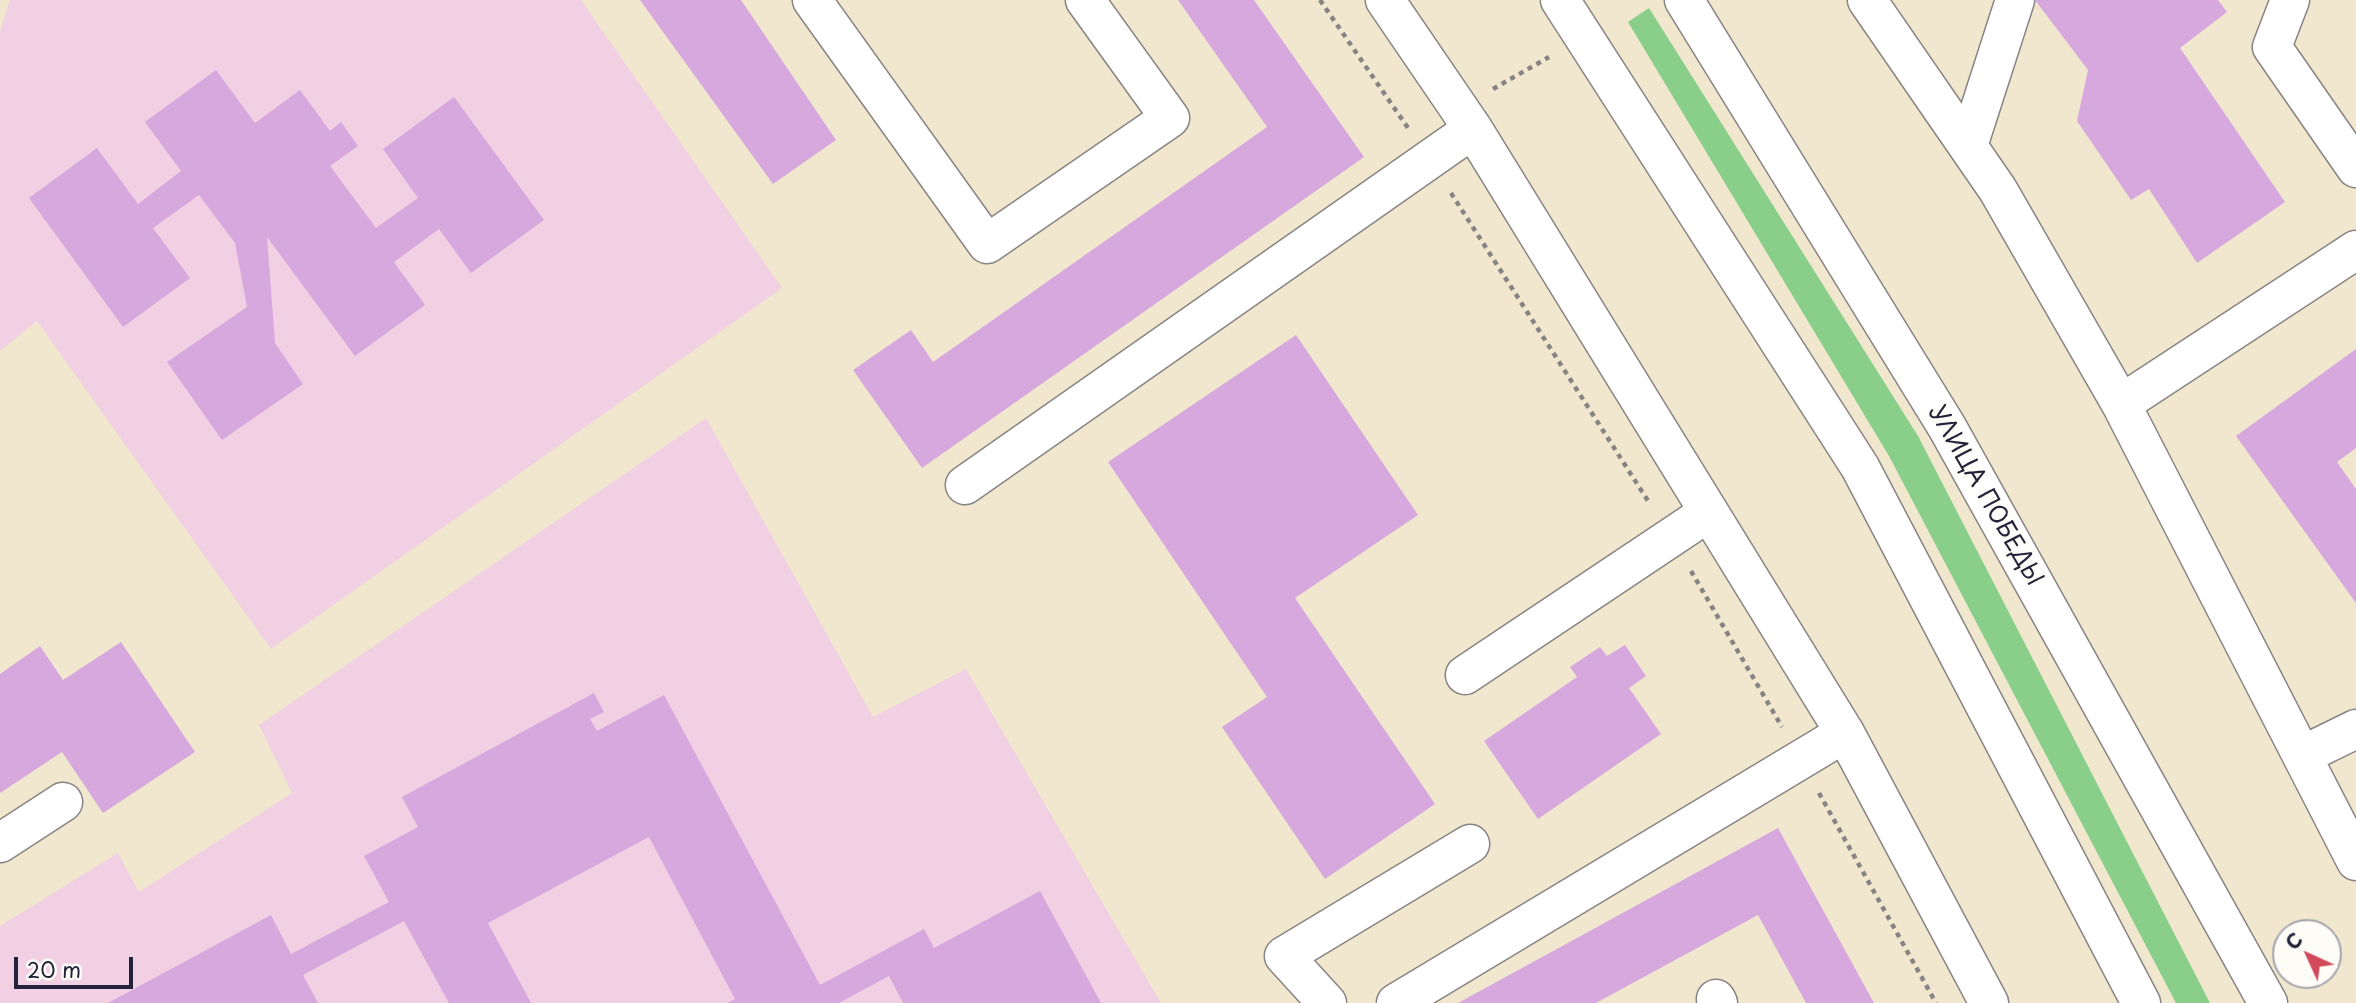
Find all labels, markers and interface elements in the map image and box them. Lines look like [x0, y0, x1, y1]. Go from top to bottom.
street label: УЛИЦА ПОБЕДЫ [1922, 401, 2048, 591]
north arrow [2272, 919, 2342, 989]
text: С [2279, 926, 2309, 956]
scale bar [18, 944, 136, 988]
text: 20 m [27, 953, 81, 985]

